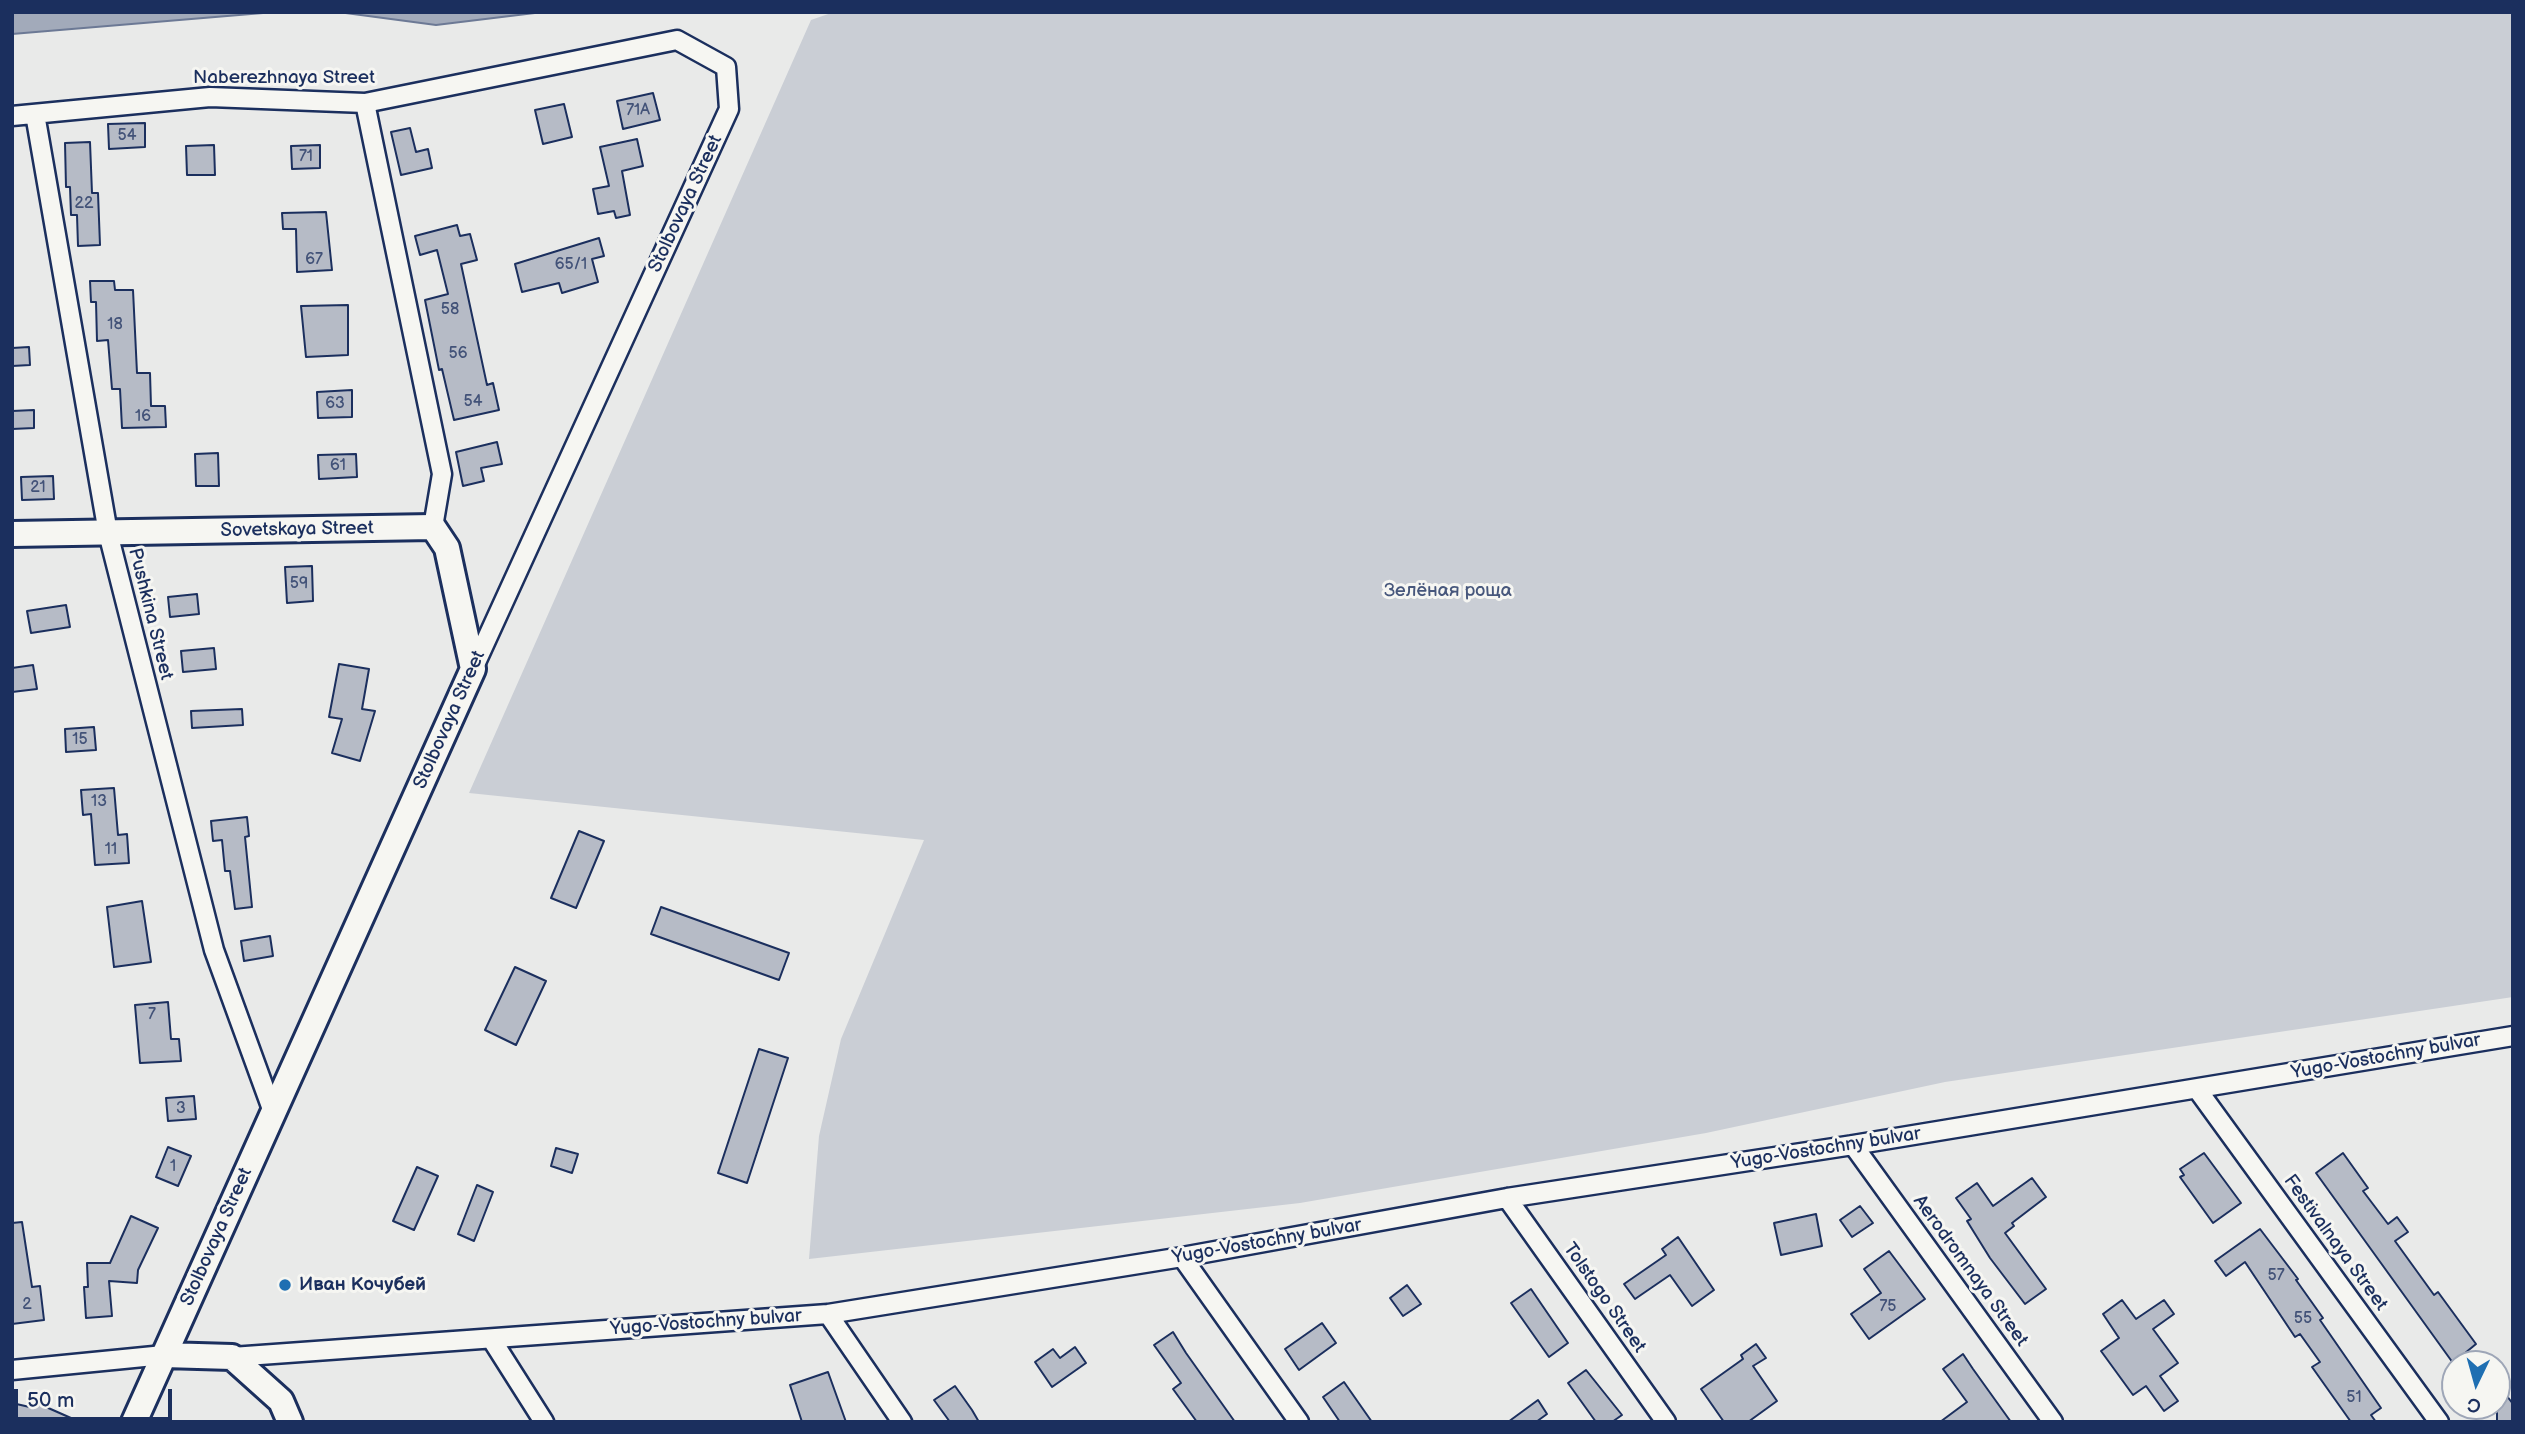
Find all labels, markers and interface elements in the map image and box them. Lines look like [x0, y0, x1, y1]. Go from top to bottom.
street label: Naberezhnaya Street [193, 67, 375, 89]
house number: 71А [626, 101, 650, 121]
house number: 54 [118, 126, 136, 146]
street label: Stolbovaya Street [644, 132, 728, 276]
house number: 71 [299, 147, 313, 167]
house number: 22 [75, 194, 93, 214]
house number: 67 [305, 250, 323, 270]
house number: 65/1 [555, 255, 587, 275]
house number: 58 [441, 300, 459, 320]
house number: 18 [107, 315, 123, 335]
house number: 56 [449, 344, 467, 364]
house number: 54 [464, 392, 482, 412]
house number: 63 [325, 394, 345, 414]
house number: 16 [135, 407, 151, 427]
house number: 61 [330, 456, 346, 476]
house number: 21 [30, 478, 46, 498]
street label: Sovetskaya Street [220, 517, 374, 543]
street label: Pushkina Street [123, 546, 177, 682]
house number: 59 [290, 574, 308, 594]
park label: Зелёная роща [1384, 580, 1512, 602]
street label: Stolbovaya Street [409, 647, 491, 793]
house number: 15 [72, 730, 88, 750]
house number: 13 [91, 792, 107, 812]
house number: 11 [105, 840, 117, 860]
house number: 7 [148, 1005, 156, 1025]
street label: Yugo-Vostochny bulvar [2290, 1029, 2482, 1085]
house number: 3 [176, 1099, 186, 1119]
street label: Yugo-Vostochny bulvar [1729, 1123, 1923, 1175]
house number: 1 [170, 1157, 176, 1177]
street label: Stolbovaya Street [176, 1164, 258, 1310]
street label: Festivalnaya Street [2278, 1171, 2392, 1315]
street label: Aerodromnaya Street [1908, 1191, 2032, 1351]
street label: Yugo-Vostochny bulvar [1171, 1214, 1363, 1270]
street label: Tolstogo Street [1558, 1239, 1650, 1357]
house number: 57 [2267, 1266, 2285, 1286]
place label: Иван Кочубей [299, 1274, 426, 1296]
marker: Иван Кочубей [277, 1277, 293, 1293]
house number: 2 [22, 1295, 32, 1315]
house number: 75 [1879, 1297, 1897, 1317]
street label: Yugo-Vostochny bulvar [609, 1305, 803, 1341]
house number: 55 [2294, 1309, 2312, 1329]
north arrow [2441, 1350, 2511, 1420]
scale bar [18, 1374, 175, 1418]
text: 50 m [27, 1388, 74, 1413]
house number: 51 [2346, 1388, 2362, 1408]
text: С [2467, 1392, 2482, 1416]

